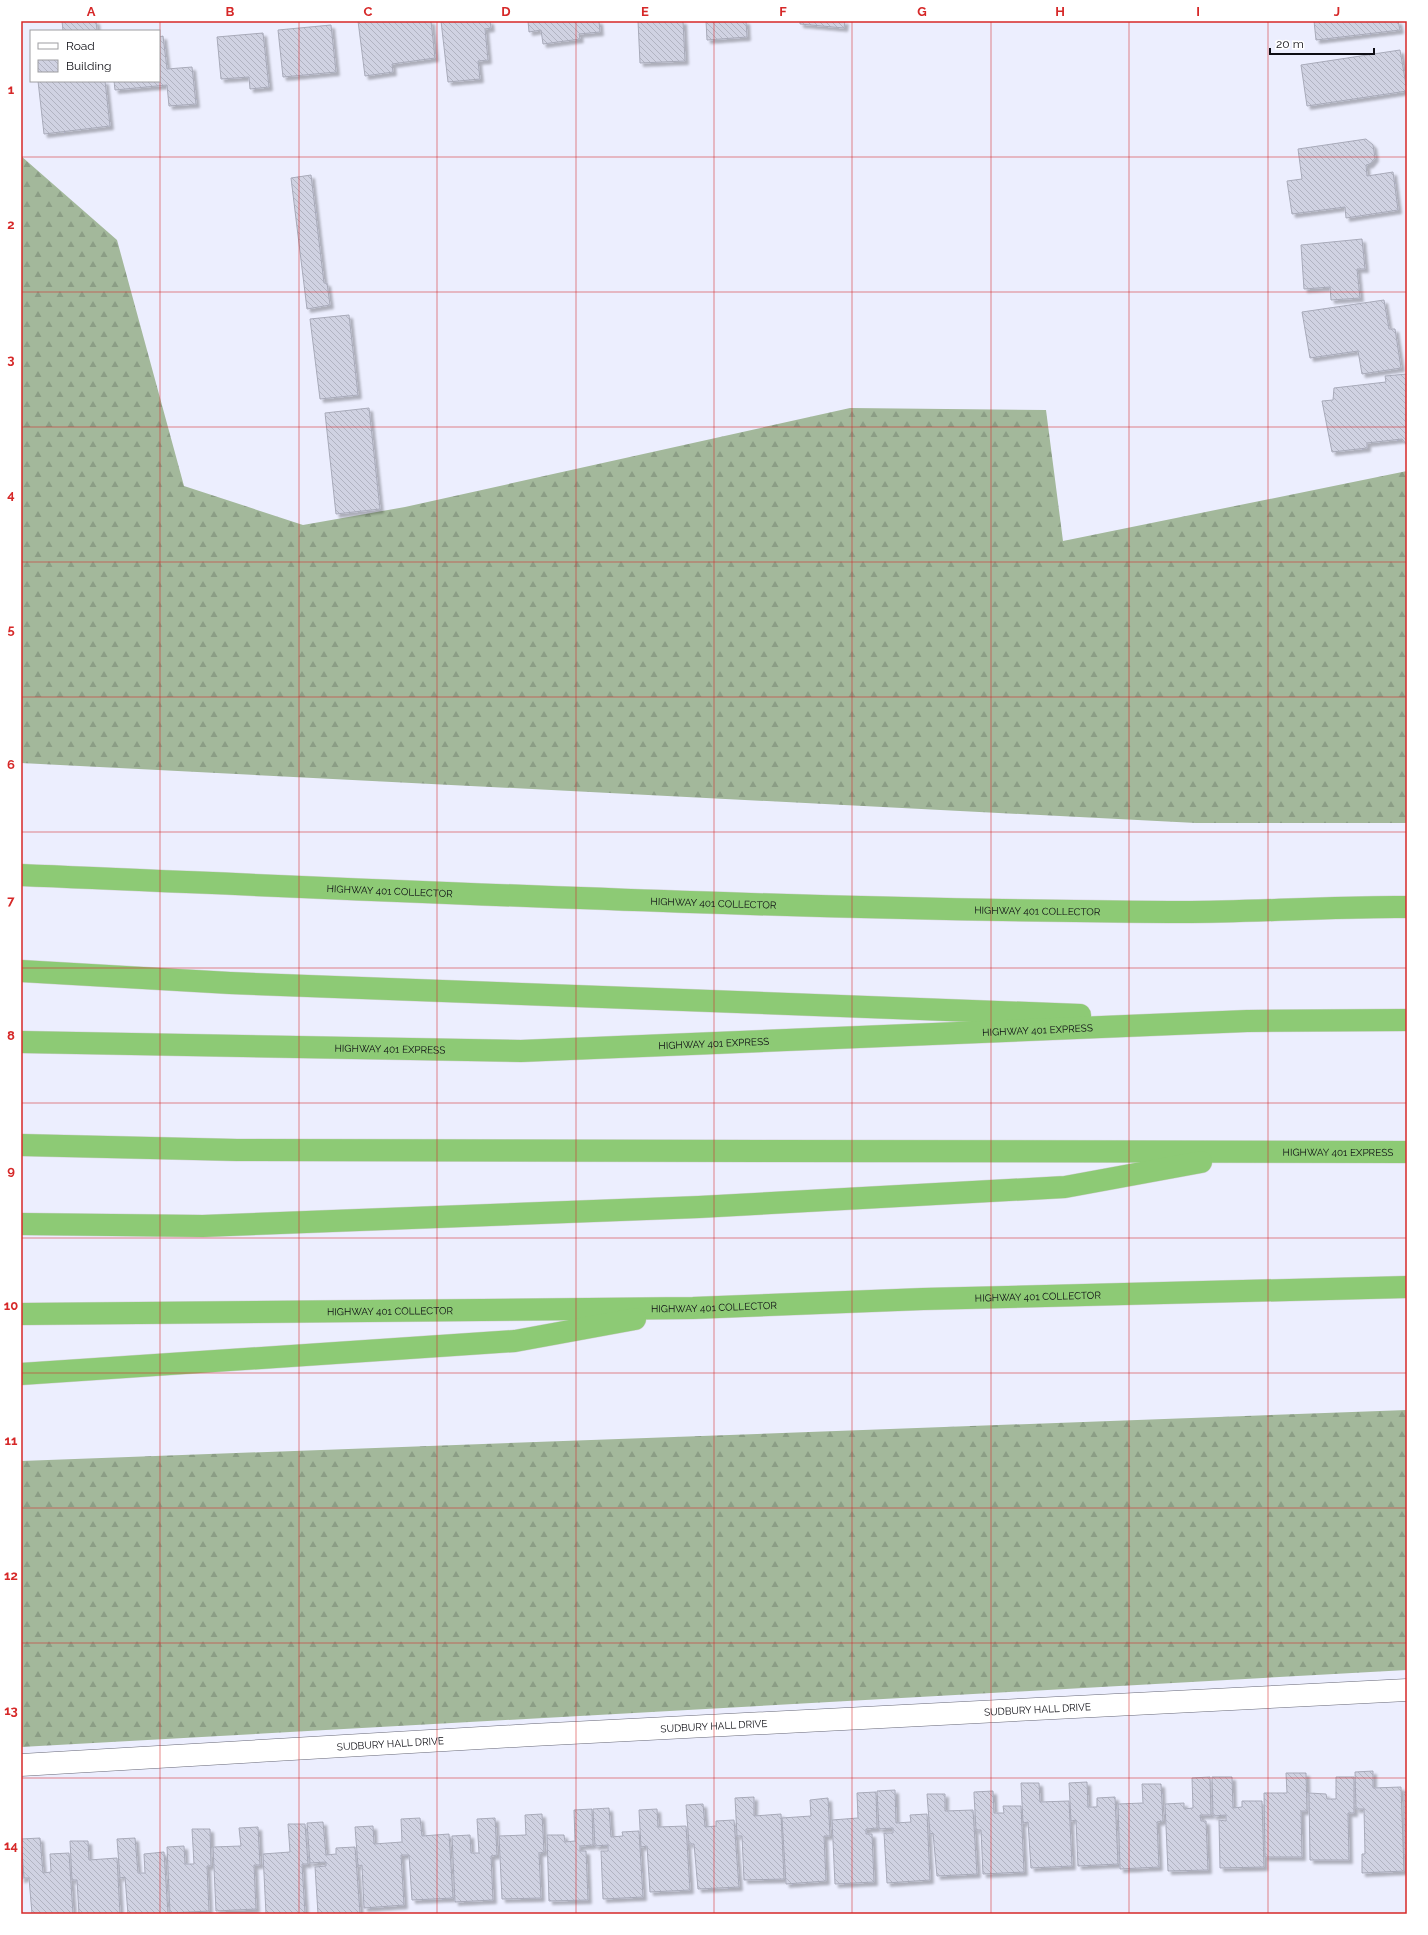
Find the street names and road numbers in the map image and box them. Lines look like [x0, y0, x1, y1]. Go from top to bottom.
street label: HIGHWAY 401 COLLECTOR [326, 883, 453, 899]
street label: HIGHWAY 401 COLLECTOR [650, 895, 777, 910]
street label: HIGHWAY 401 COLLECTOR [974, 904, 1101, 917]
street label: HIGHWAY 401 EXPRESS [982, 1022, 1093, 1037]
street label: HIGHWAY 401 EXPRESS [658, 1035, 769, 1051]
street label: HIGHWAY 401 EXPRESS [334, 1042, 445, 1055]
street label: HIGHWAY 401 EXPRESS [1283, 1146, 1393, 1157]
street label: HIGHWAY 401 COLLECTOR [975, 1289, 1101, 1303]
street label: HIGHWAY 401 COLLECTOR [651, 1299, 778, 1314]
street label: HIGHWAY 401 COLLECTOR [327, 1305, 454, 1317]
street label: SUDBURY HALL DRIVE [984, 1701, 1091, 1717]
street label: SUDBURY HALL DRIVE [660, 1717, 768, 1734]
street label: SUDBURY HALL DRIVE [337, 1735, 444, 1752]

